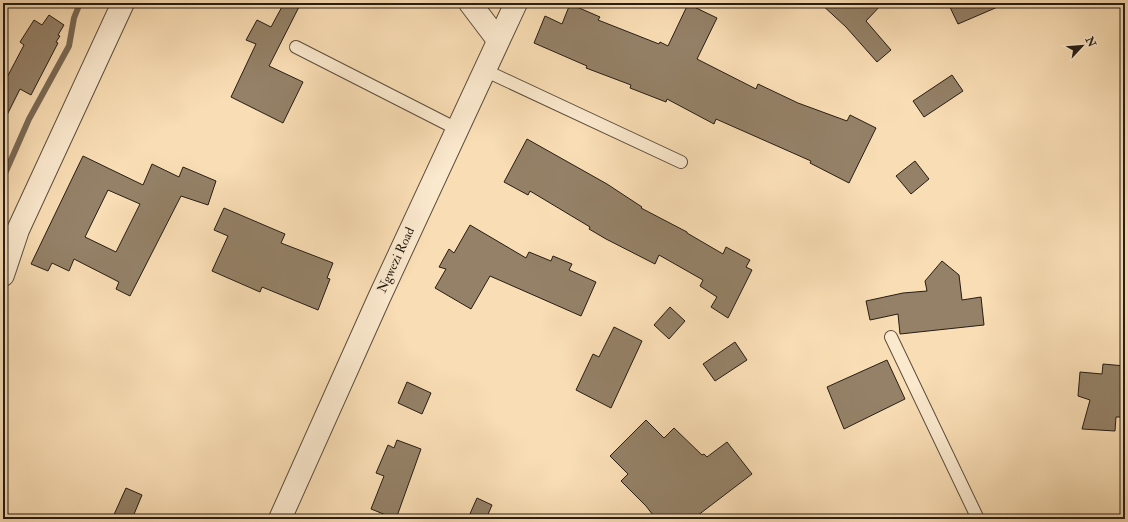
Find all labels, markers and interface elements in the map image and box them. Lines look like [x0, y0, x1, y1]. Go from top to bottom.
north arrow [1062, 26, 1102, 66]
text: N [1082, 34, 1099, 50]
street label: Ngwezi Road [374, 224, 418, 295]

